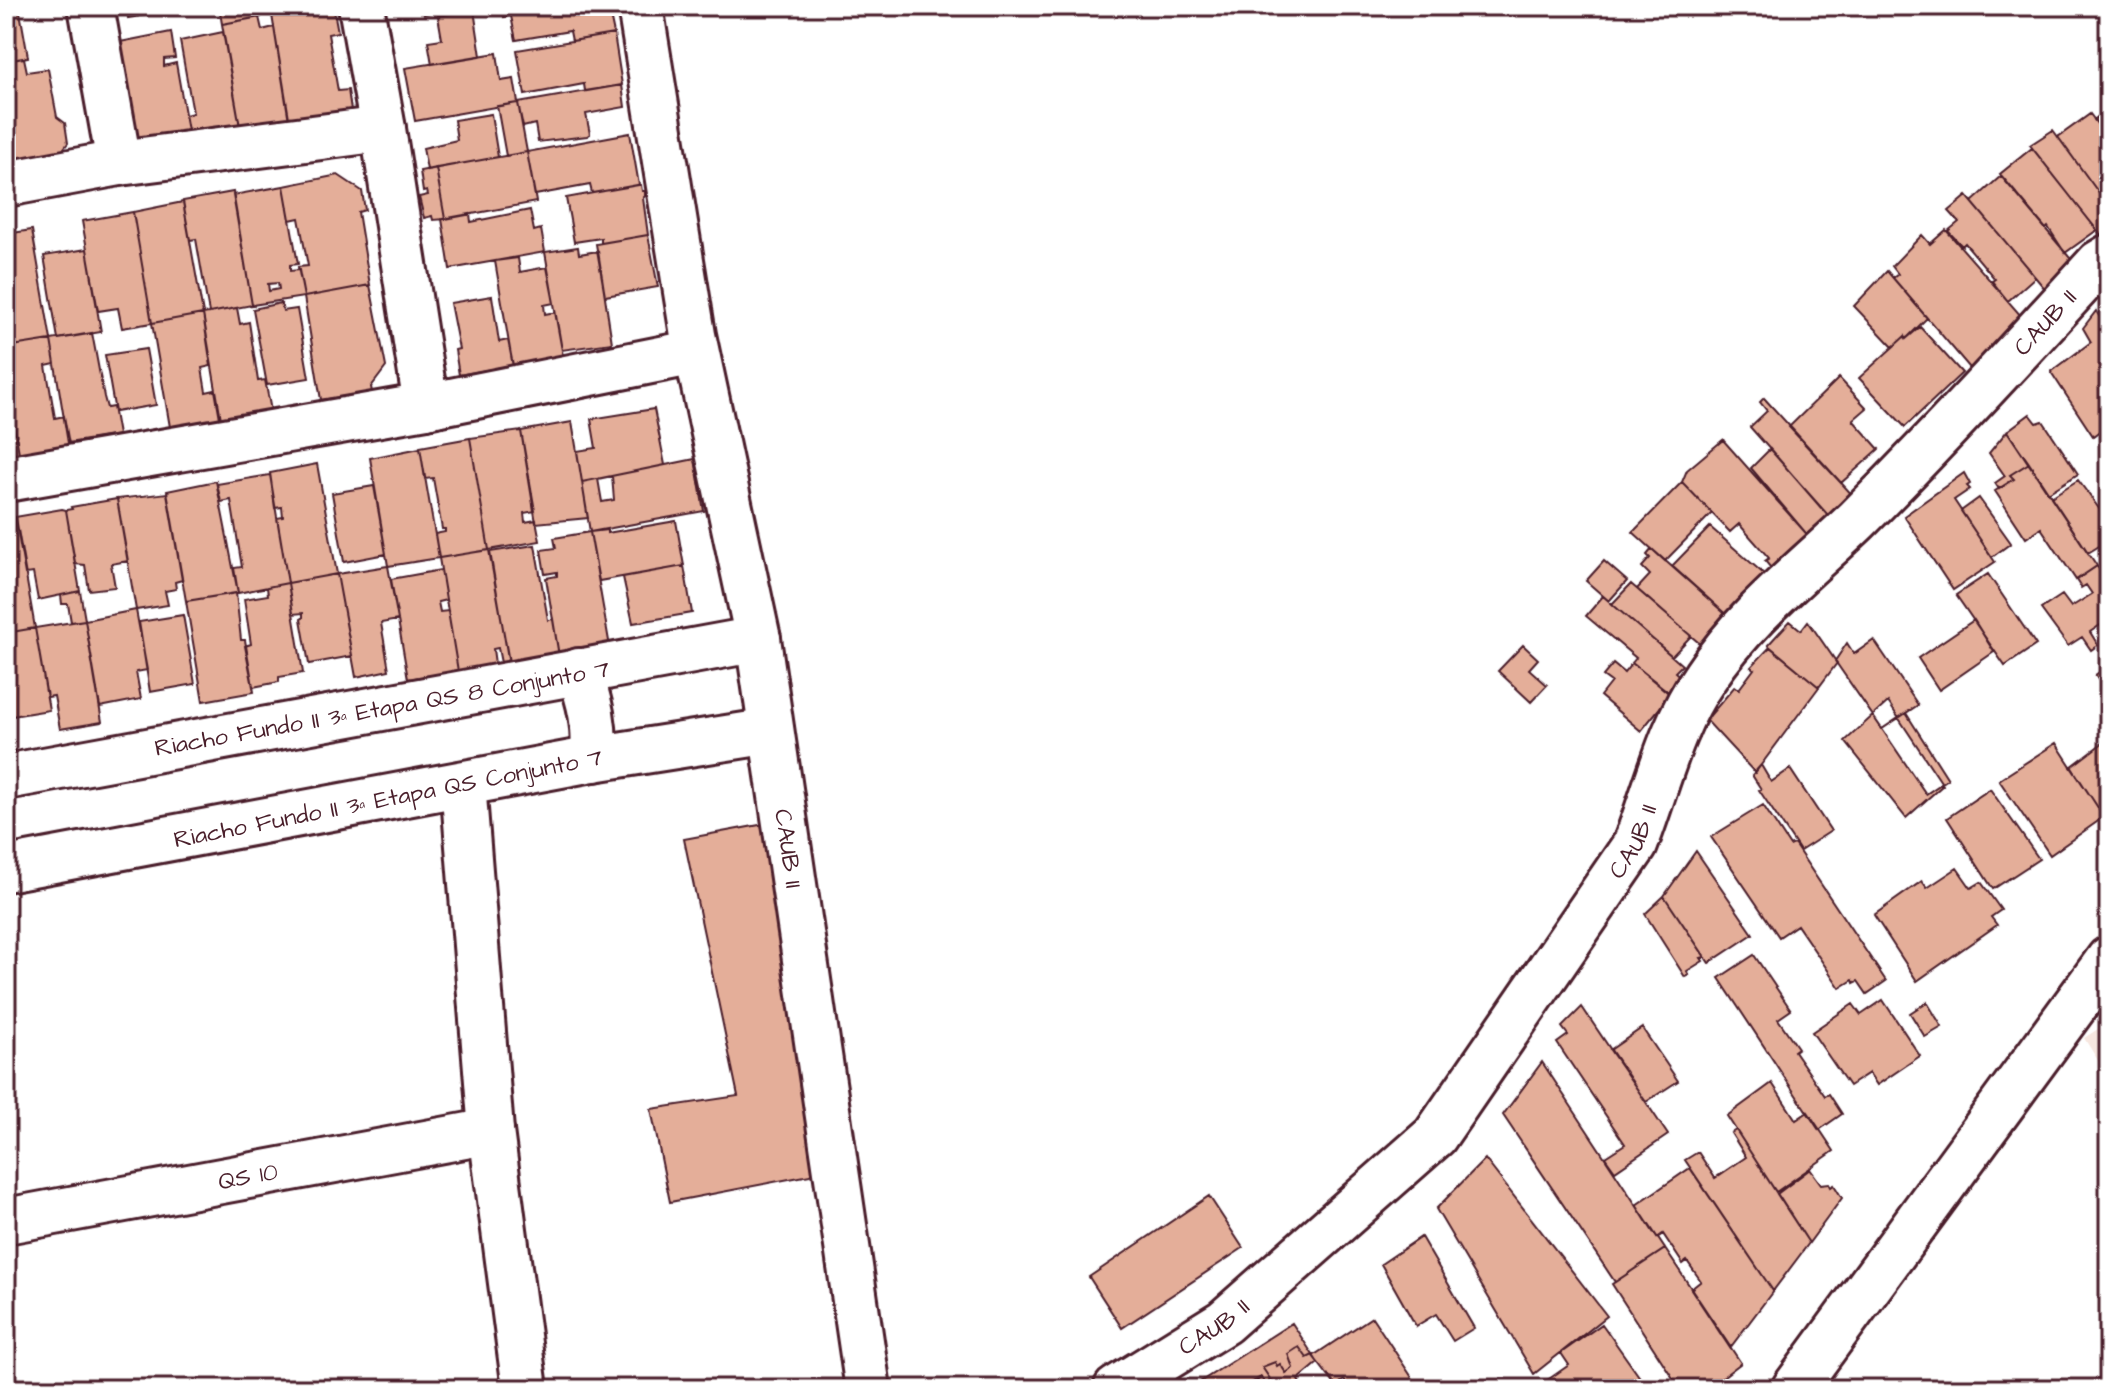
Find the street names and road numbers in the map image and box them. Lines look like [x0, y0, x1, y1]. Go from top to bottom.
street label: CAUB II [2006, 282, 2085, 364]
street label: Riacho Fundo II 3ª Etapa QS 8 Conjunto 7 [152, 652, 612, 766]
street label: Riacho Fundo II 3ª Etapa QS Conjunto 7 [171, 741, 606, 857]
street label: CAUB II [1601, 800, 1666, 886]
street label: CAUB II [765, 807, 810, 891]
street label: QS 10 [215, 1155, 281, 1199]
street label: CAUB II [1172, 1291, 1258, 1364]

